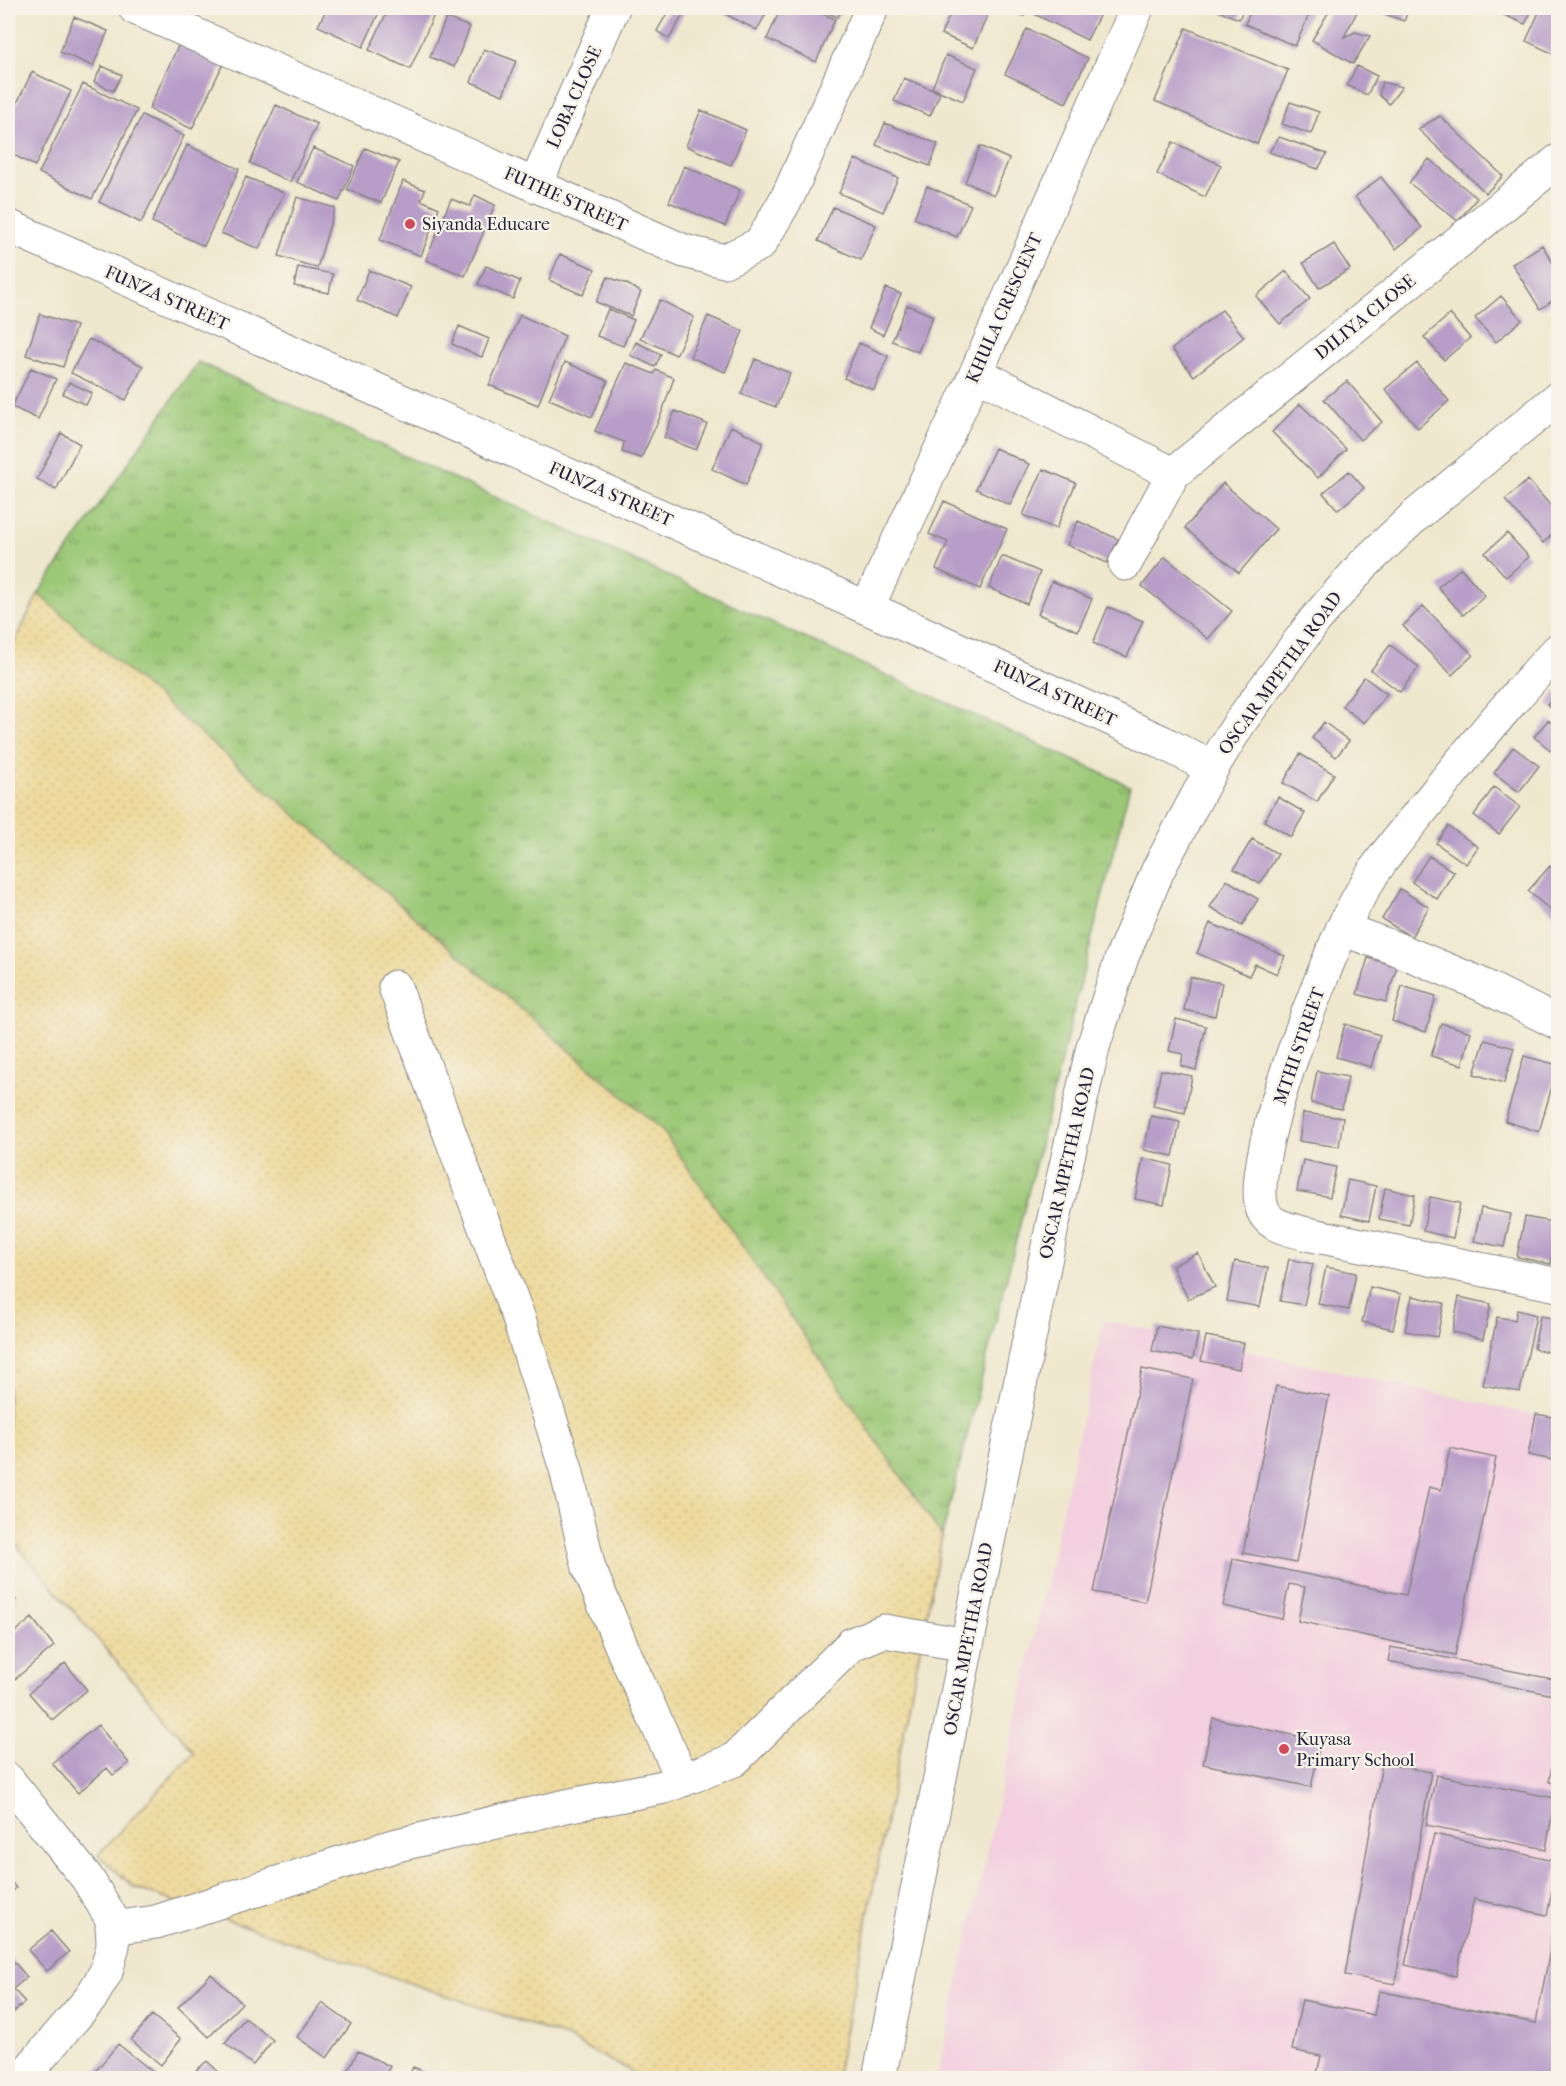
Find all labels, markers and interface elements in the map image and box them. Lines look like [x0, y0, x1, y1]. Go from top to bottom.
street label: LOBA CLOSE [543, 43, 606, 152]
street label: FUTHE STREET [501, 163, 632, 237]
place label: Siyanda Educare [422, 214, 550, 235]
marker: Siyanda Educare [403, 217, 417, 231]
street label: KHULA CRESCENT [962, 229, 1047, 387]
street label: FUNZA STREET [101, 262, 233, 336]
street label: DILIYA CLOSE [1311, 270, 1420, 364]
street label: FUNZA STREET [545, 458, 677, 532]
street label: OSCAR MPETHA ROAD [1214, 588, 1347, 759]
street label: FUNZA STREET [990, 656, 1121, 732]
street label: MTHI STREET [1270, 984, 1330, 1107]
street label: OSCAR MPETHA ROAD [1035, 1065, 1100, 1261]
street label: OSCAR MPETHA ROAD [939, 1541, 998, 1737]
place label: Kuyasa Primary School [1296, 1729, 1415, 1771]
marker: Kuyasa Primary School [1277, 1742, 1291, 1756]

